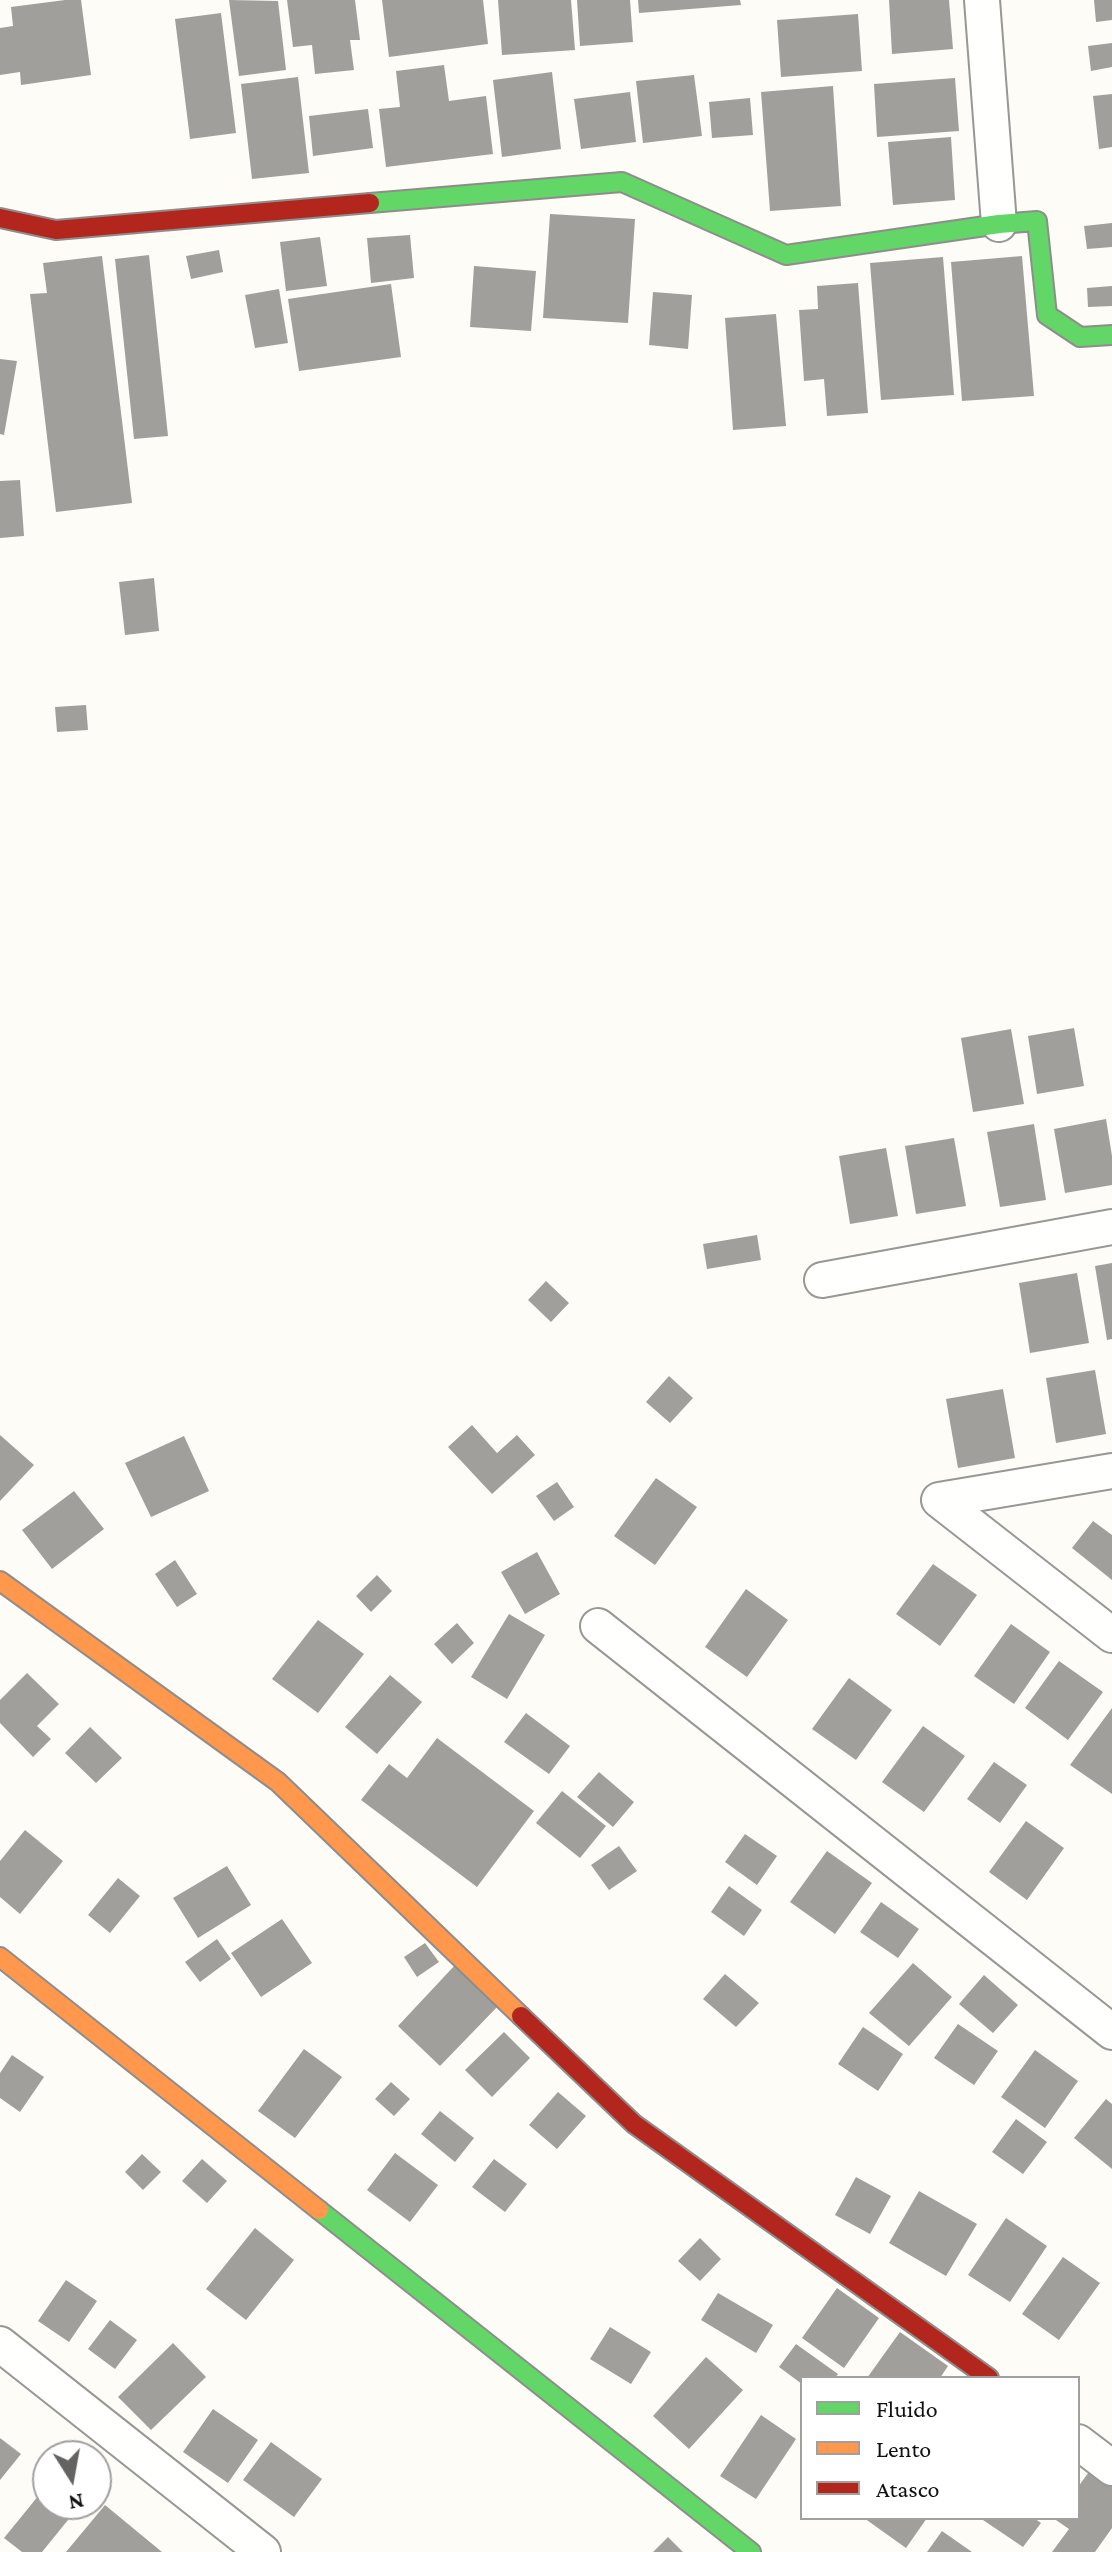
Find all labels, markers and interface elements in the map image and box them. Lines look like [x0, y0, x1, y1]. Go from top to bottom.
legend [800, 2376, 1080, 2520]
text: Fluido [876, 2395, 938, 2422]
text: Lento [876, 2435, 931, 2462]
north arrow [32, 2440, 112, 2520]
text: Atasco [876, 2475, 940, 2502]
text: N [67, 2488, 86, 2516]

